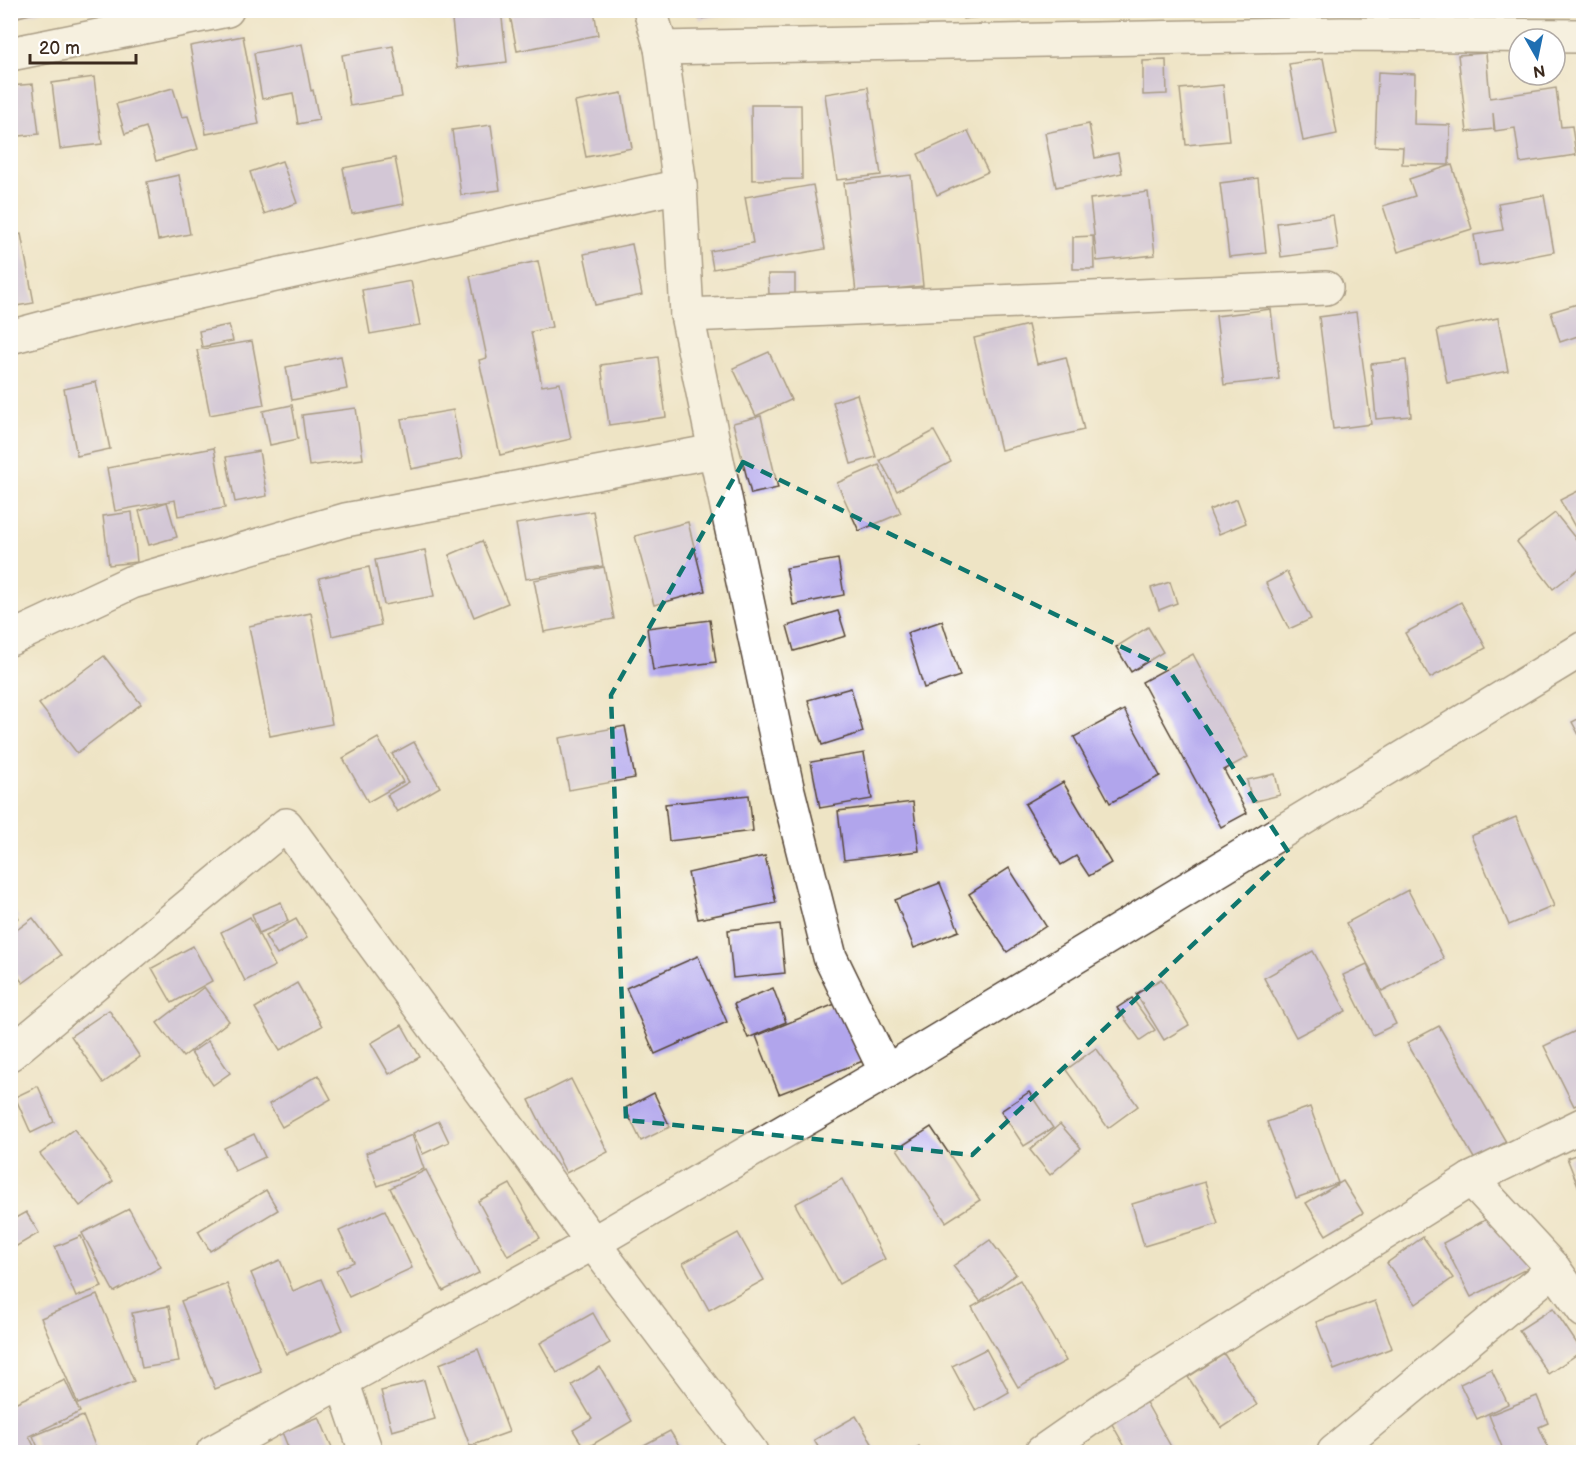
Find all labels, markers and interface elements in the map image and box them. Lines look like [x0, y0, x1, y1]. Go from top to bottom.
scale bar [30, 27, 136, 65]
north arrow [1507, 27, 1567, 87]
text: 20 m [39, 38, 80, 59]
text: N [1532, 60, 1547, 81]

